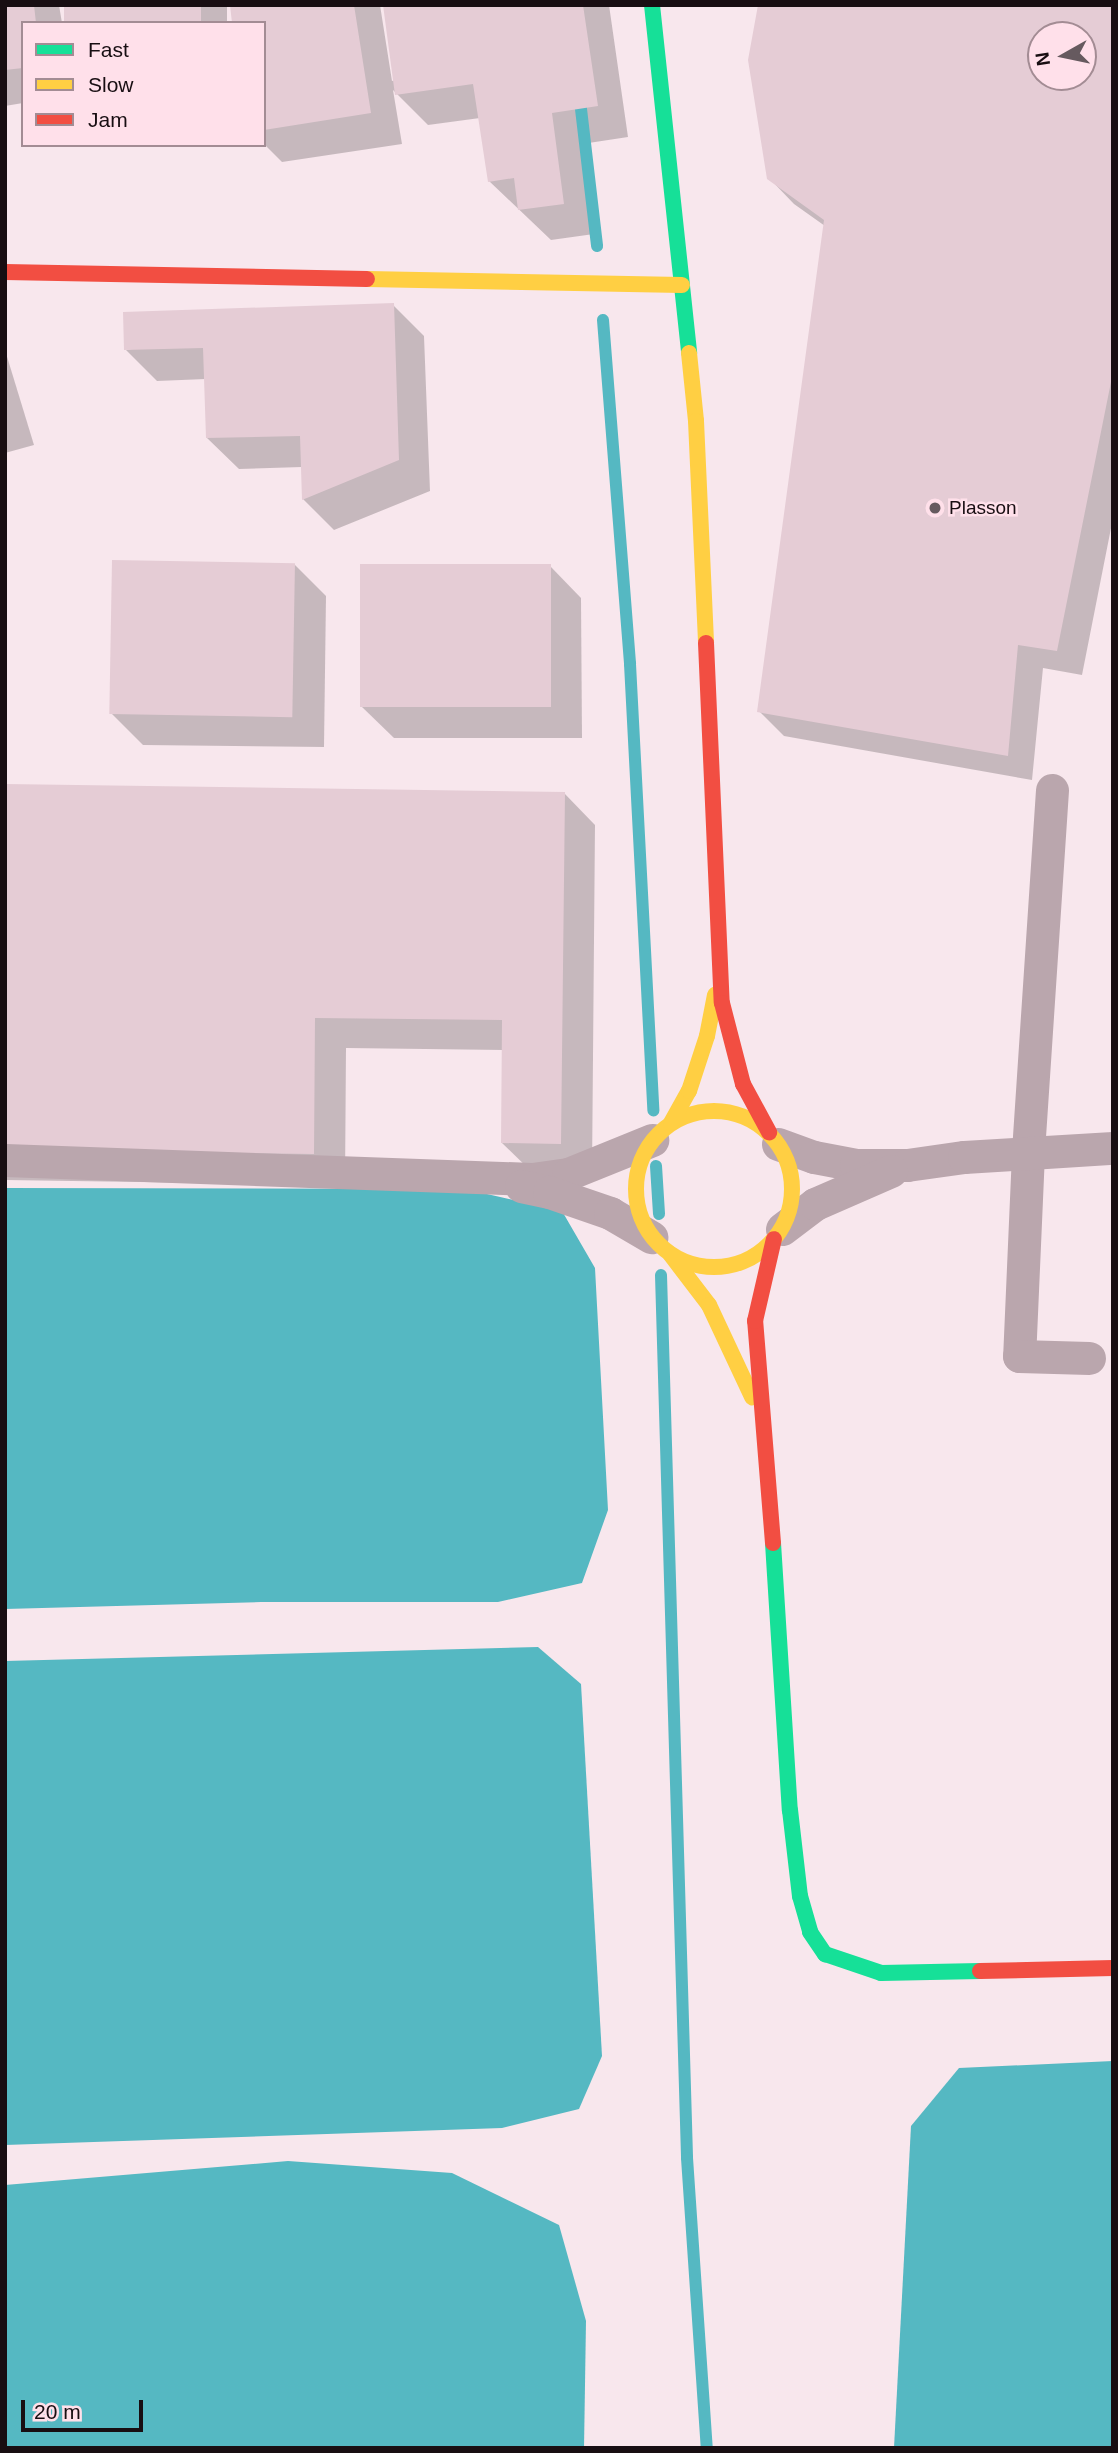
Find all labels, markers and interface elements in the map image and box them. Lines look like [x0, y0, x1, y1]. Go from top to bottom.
legend [21, 21, 266, 147]
north arrow [1027, 21, 1097, 91]
text: Fast [88, 38, 129, 61]
text: N [1031, 51, 1054, 67]
text: Slow [88, 73, 134, 96]
text: Jam [88, 108, 128, 131]
place label: Plasson [949, 497, 1017, 519]
marker: Plasson [927, 500, 943, 516]
scale bar [24, 2386, 147, 2430]
text: 20 m [34, 2400, 81, 2423]

